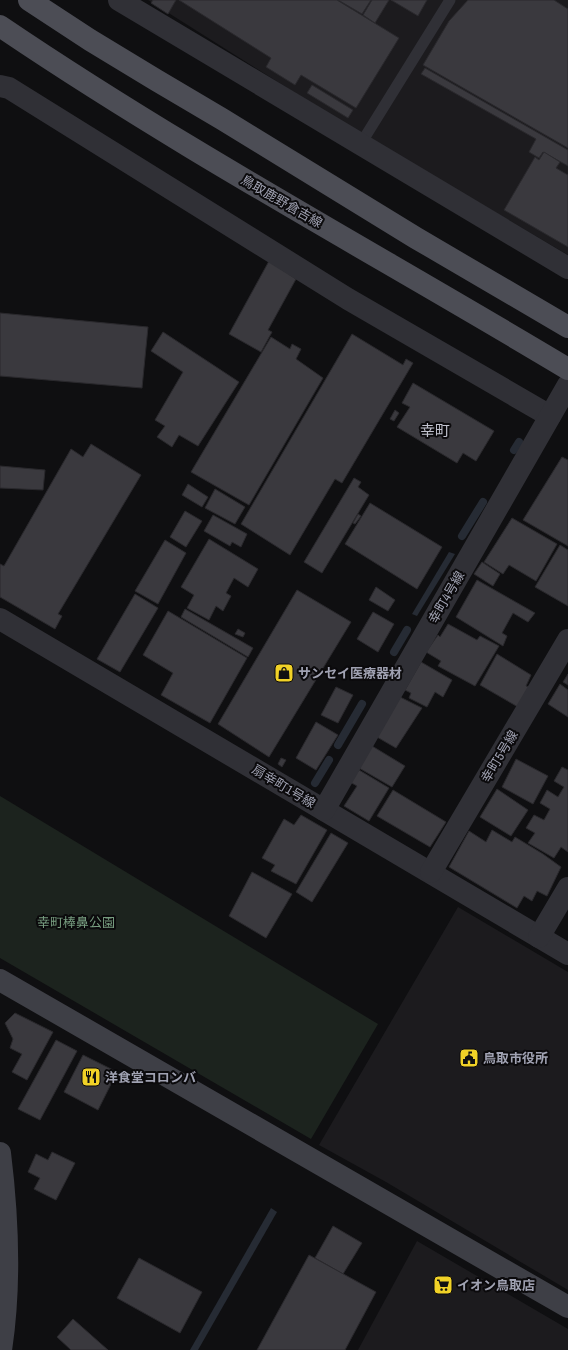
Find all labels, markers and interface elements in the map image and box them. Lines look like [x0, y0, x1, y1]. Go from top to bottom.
street label: 鳥取鹿野倉吉線 [238, 171, 325, 232]
district label: 幸町 [420, 420, 450, 441]
street label: 幸町4号線 [425, 568, 468, 627]
shop icon: サンセイ医療器材 [273, 662, 295, 684]
place label: サンセイ医療器材 [298, 665, 402, 682]
street label: 幸町5号線 [477, 727, 522, 785]
street label: 扇幸町1号線 [249, 761, 319, 812]
park label: 幸町棒鼻公園 [37, 914, 115, 931]
public building icon: 鳥取市役所 [458, 1047, 480, 1069]
place label: 鳥取市役所 [483, 1050, 548, 1067]
restaurant icon: 洋食堂コロンバ [80, 1066, 102, 1088]
place label: 洋食堂コロンバ [105, 1069, 196, 1086]
supermarket icon: イオン鳥取店 [432, 1274, 454, 1296]
place label: イオン鳥取店 [457, 1277, 535, 1294]

